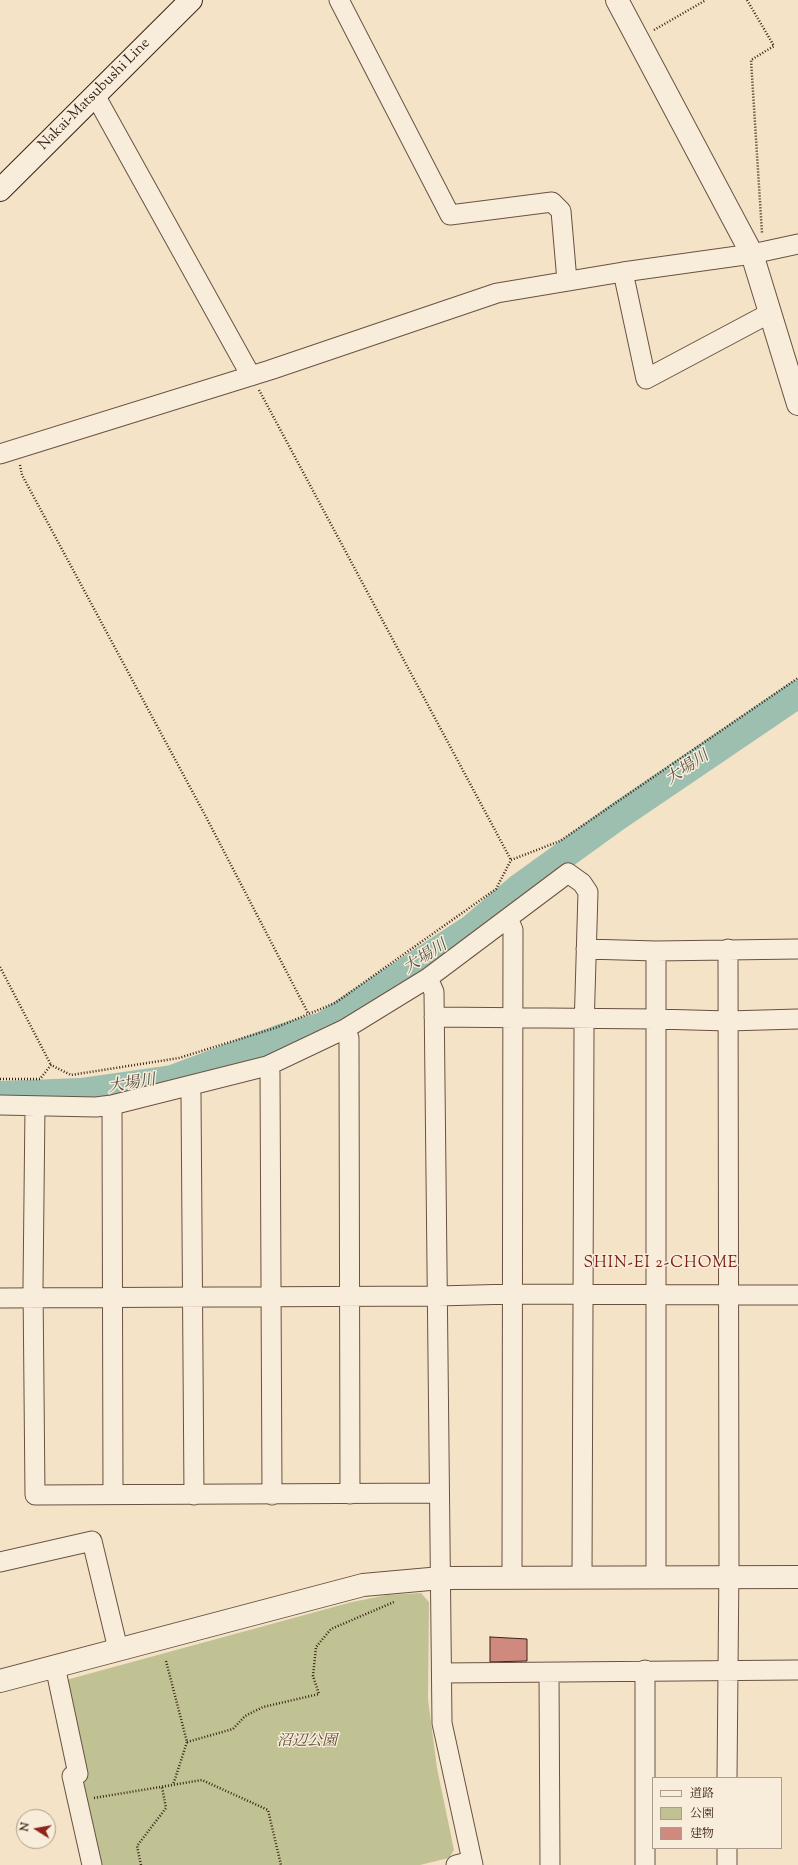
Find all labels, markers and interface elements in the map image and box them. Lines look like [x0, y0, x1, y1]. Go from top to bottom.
street label: Nakai-Matsubushi Line [35, 35, 155, 155]
water label: 大場川 [663, 748, 713, 790]
water label: 大場川 [401, 937, 451, 979]
water label: 大場川 [107, 1072, 157, 1098]
district label: SHIN-EI 2-CHOME [583, 1254, 739, 1274]
park label: 沼辺公園 [277, 1733, 337, 1751]
legend [652, 1777, 782, 1849]
text: 道路 [690, 1785, 714, 1803]
text: 公園 [690, 1805, 714, 1823]
north arrow [16, 1809, 56, 1849]
text: N [17, 1821, 34, 1833]
text: 建物 [690, 1825, 714, 1843]

